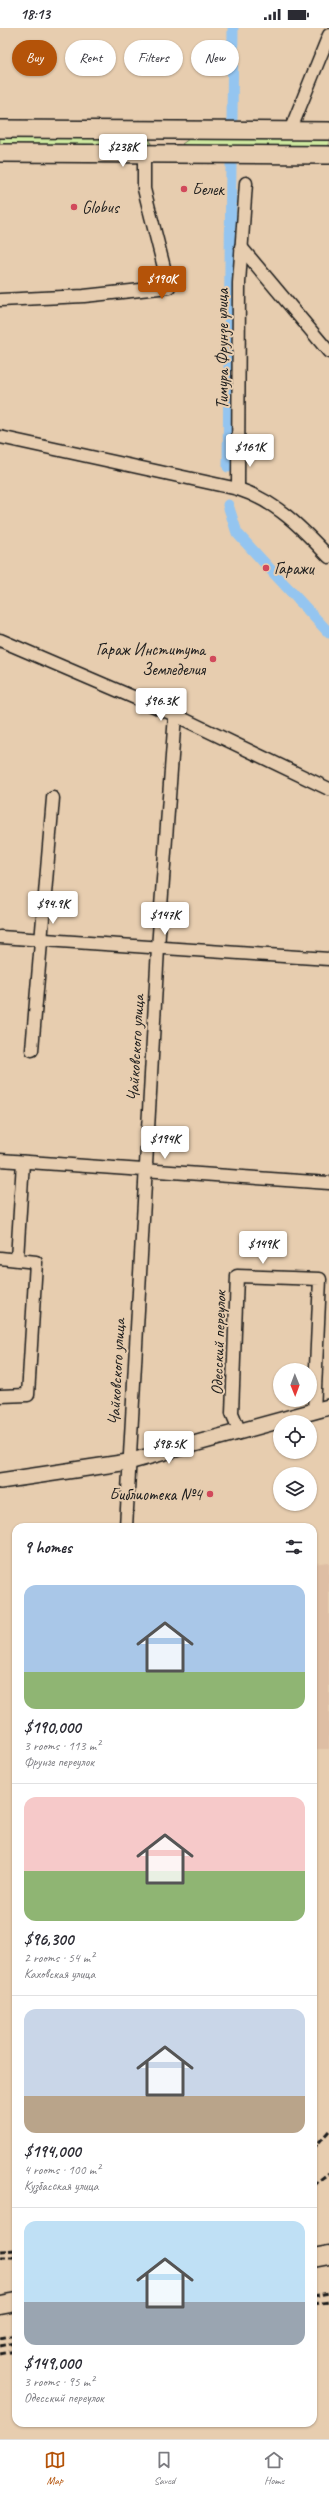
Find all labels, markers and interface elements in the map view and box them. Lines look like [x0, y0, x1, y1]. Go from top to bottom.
text: 18:13 [20, 5, 50, 24]
chip: Buy [12, 40, 57, 76]
chip: Rent [65, 40, 116, 76]
chip: Filters [124, 40, 183, 76]
chip: New [191, 40, 239, 76]
pin: $238K [95, 134, 151, 168]
text: $238K [108, 139, 138, 155]
place label: Белек [192, 179, 226, 200]
marker: Белек [179, 184, 189, 194]
place label: Globus [82, 197, 121, 218]
marker: Globus [69, 202, 79, 212]
pin: $190K [134, 266, 190, 300]
text: $190K [147, 271, 177, 287]
street label: Тимура Фрунзе улица [212, 287, 234, 409]
pin: $161K [222, 434, 278, 468]
text: $161K [235, 439, 265, 455]
place label: Гаражи [274, 558, 315, 579]
marker: Гаражи [261, 563, 271, 573]
place label: Гараж Института Земледелия [96, 639, 207, 680]
marker: Гараж Института Земледелия [208, 654, 218, 664]
pin: $96.3K [128, 688, 194, 722]
text: $96.3K [145, 693, 177, 709]
pin: $94.9K [20, 891, 86, 925]
text: $94.9K [37, 896, 69, 912]
pin: $147K [137, 902, 193, 936]
text: $147K [150, 907, 180, 923]
street label: Чайковского улица [122, 992, 149, 1102]
pin: $194K [137, 1126, 193, 1160]
text: $194K [150, 1131, 180, 1147]
pin: $149K [235, 1231, 291, 1265]
text: $149K [248, 1236, 278, 1252]
street label: Одесский переулок [206, 1289, 231, 1396]
street label: Чайковского улица [103, 1316, 130, 1426]
north arrow [273, 1363, 317, 1407]
map controls [273, 1363, 317, 1511]
button: locate [273, 1415, 317, 1459]
pin: $98.5K [136, 1431, 202, 1465]
text: $98.5K [153, 1436, 185, 1452]
button: layers [273, 1467, 317, 1511]
place label: Библиотека №4 [109, 1484, 204, 1505]
marker: Библиотека №4 [205, 1489, 215, 1499]
icon: filters [283, 1536, 305, 1558]
text: 9 homes [24, 1537, 72, 1558]
icon: home [129, 1611, 201, 1683]
text: $190,000 [24, 1717, 81, 1738]
text: 3 rooms · 113 m² [24, 1738, 100, 1754]
text: Фрунзе переулок [24, 1754, 94, 1770]
icon: home [129, 1823, 201, 1895]
text: $96,300 [24, 1929, 73, 1950]
text: 2 rooms · 54 m² [24, 1950, 94, 1966]
text: Каховская улица [24, 1966, 95, 1982]
icon: home [129, 2035, 201, 2107]
text: $194,000 [24, 2141, 81, 2162]
text: 4 rooms · 100 m² [24, 2162, 100, 2178]
text: Кузбасская улица [24, 2178, 99, 2194]
icon: home [129, 2247, 201, 2319]
text: $149,000 [24, 2353, 81, 2374]
text: 3 rooms · 95 m² [24, 2374, 94, 2390]
text: Одесский переулок [24, 2390, 104, 2406]
tab: Map [44, 2449, 66, 2487]
tab: Saved [153, 2449, 175, 2487]
tab: Home [263, 2449, 285, 2487]

